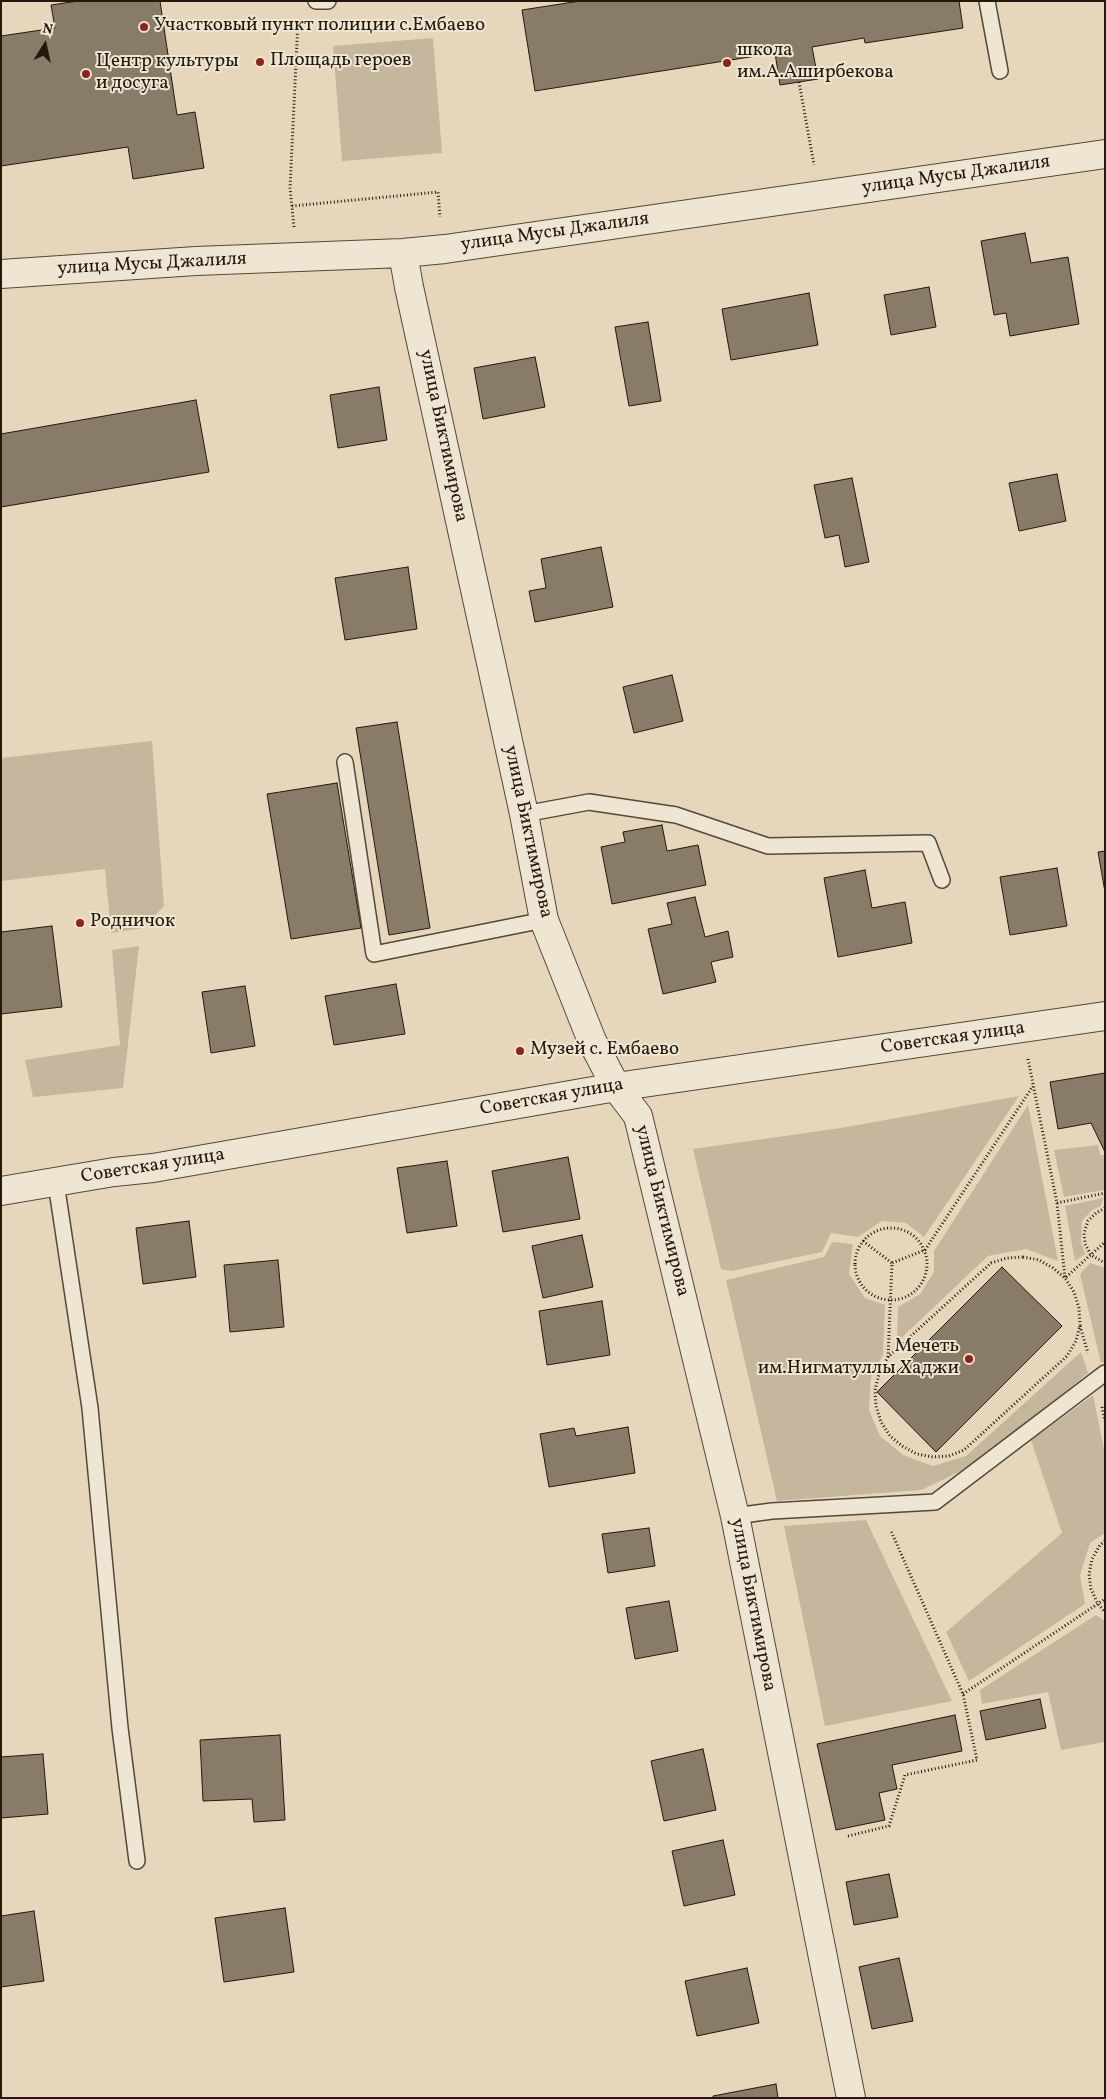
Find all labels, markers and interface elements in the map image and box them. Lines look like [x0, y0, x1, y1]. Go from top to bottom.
place label: Участковый пункт полиции с.Ембаево [154, 16, 485, 38]
text: N [41, 19, 54, 40]
north arrow [20, 20, 70, 70]
marker: Участковый пункт полиции с.Ембаево [138, 21, 150, 33]
place label: школа им.А.Аширбекова [737, 41, 894, 85]
place label: Площадь героев [270, 51, 411, 73]
place label: Центр культуры и досуга [96, 52, 239, 96]
marker: Площадь героев [254, 56, 266, 68]
marker: школа им.А.Аширбекова [721, 57, 733, 69]
marker: Центр культуры и досуга [80, 68, 92, 80]
street label: улица Мусы Джалиля [860, 152, 1052, 200]
street label: улица Мусы Джалиля [459, 209, 651, 257]
street label: улица Мусы Джалиля [57, 249, 247, 281]
street label: улица Биктимирова [413, 348, 471, 524]
street label: улица Биктимирова [498, 744, 556, 920]
place label: Родничок [90, 912, 175, 934]
marker: Родничок [74, 917, 86, 929]
street label: Советская улица [879, 1018, 1027, 1060]
place label: Музей с. Ембаево [530, 1040, 679, 1062]
marker: Музей с. Ембаево [514, 1045, 526, 1057]
street label: Советская улица [478, 1074, 626, 1122]
street label: улица Биктимирова [629, 1123, 693, 1299]
street label: Советская улица [79, 1144, 227, 1190]
place label: Мечеть им.Нигматуллы Хаджи [758, 1337, 959, 1381]
marker: Мечеть им.Нигматуллы Хаджи [963, 1353, 975, 1365]
street label: улица Биктимирова [724, 1517, 780, 1693]

